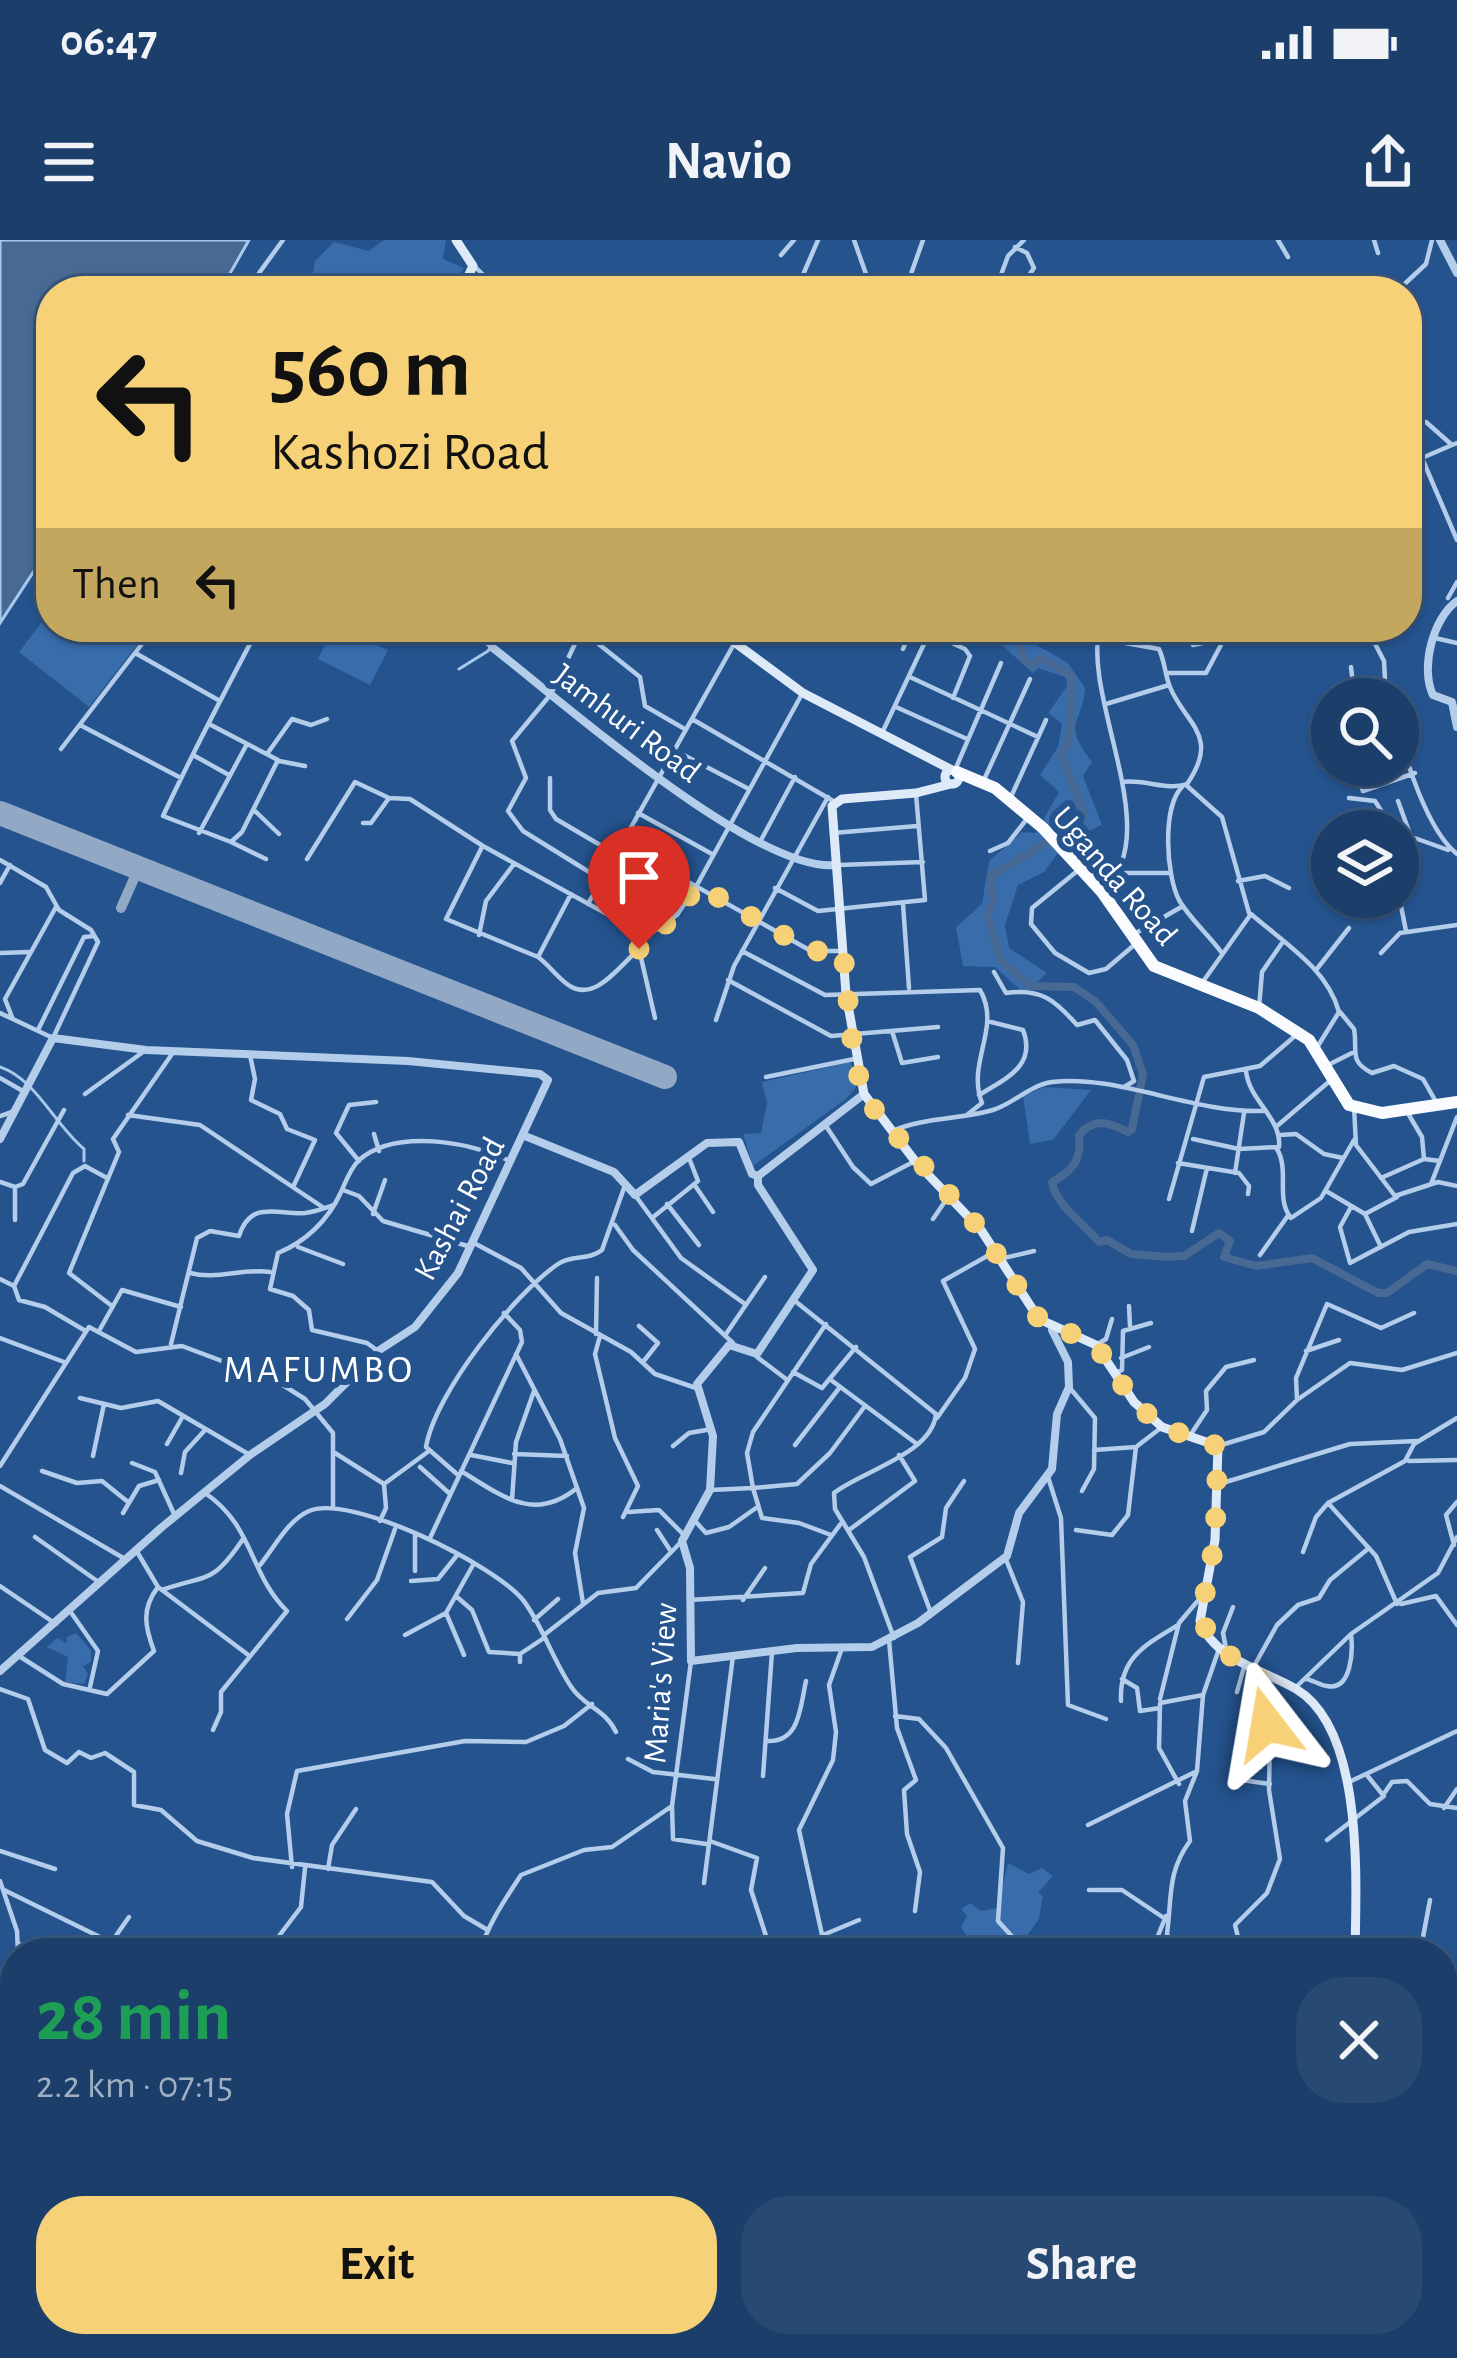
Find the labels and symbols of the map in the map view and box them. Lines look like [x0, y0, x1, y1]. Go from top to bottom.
street label: Jamhuri Road [547, 658, 706, 790]
street label: Uganda Road [1045, 801, 1183, 952]
pin [588, 826, 690, 949]
street label: Kashai Road [409, 1132, 512, 1286]
district label: MAFUMBO [223, 1351, 415, 1390]
street label: Maria's View [639, 1602, 684, 1765]
position arrow [1204, 1661, 1330, 1787]

